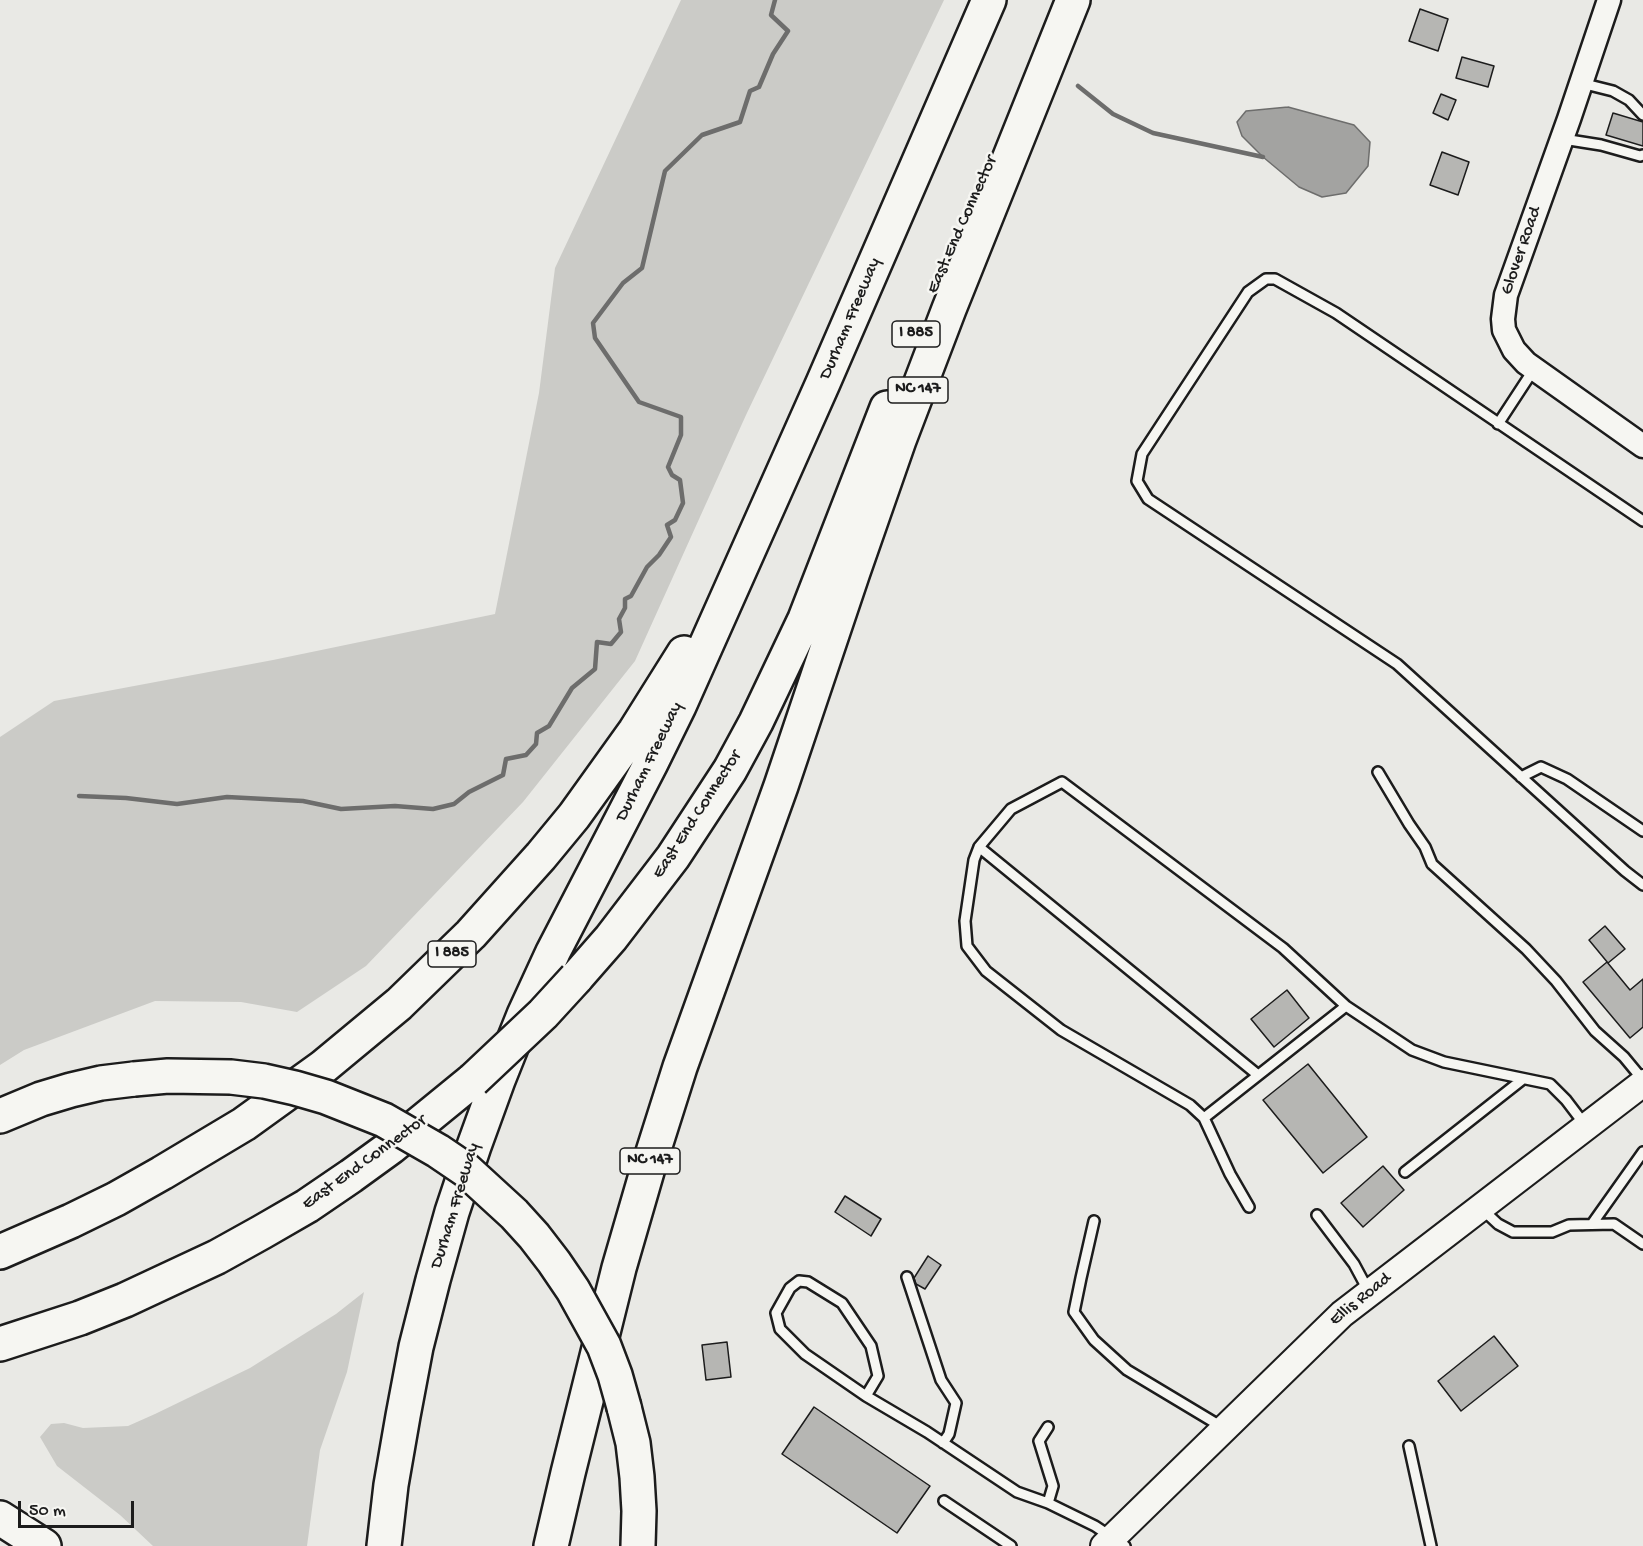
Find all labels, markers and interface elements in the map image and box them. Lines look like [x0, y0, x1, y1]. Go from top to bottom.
street label: East End Connector [923, 153, 1003, 297]
street label: Glover Road [1497, 204, 1547, 298]
street label: Durham Freeway [816, 255, 886, 383]
road number: I 885 [892, 321, 940, 347]
road number: NC 147 [888, 377, 948, 403]
street label: Durham Freeway [612, 699, 688, 825]
street label: East End Connector [648, 747, 748, 883]
road number: I 885 [428, 941, 476, 967]
street label: East End Connector [299, 1111, 431, 1215]
street label: Durham Freeway [427, 1141, 485, 1271]
road number: NC 147 [620, 1148, 680, 1174]
street label: Ellis Road [1326, 1269, 1396, 1331]
scale bar [21, 1489, 136, 1527]
text: 50 m [29, 1501, 66, 1522]

